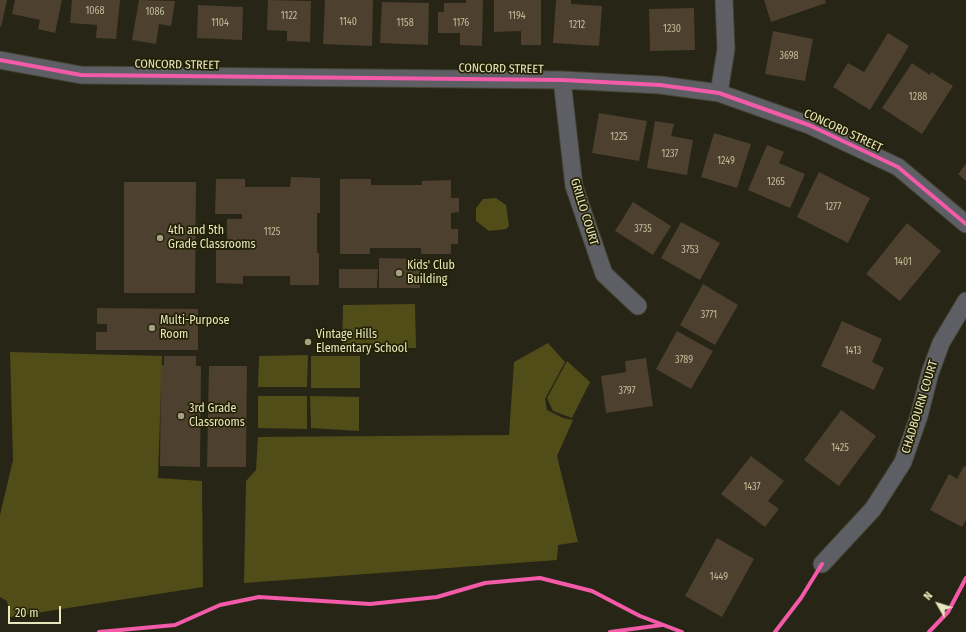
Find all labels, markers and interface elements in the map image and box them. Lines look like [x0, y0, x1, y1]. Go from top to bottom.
house number: 1068 [85, 5, 105, 17]
house number: 1086 [145, 6, 165, 18]
house number: 1122 [281, 10, 297, 22]
house number: 1194 [508, 10, 526, 22]
house number: 1140 [339, 16, 357, 28]
house number: 1104 [211, 17, 229, 29]
house number: 1158 [396, 17, 414, 29]
house number: 1176 [453, 17, 469, 29]
house number: 1212 [569, 19, 585, 31]
house number: 1230 [663, 23, 681, 35]
house number: 3698 [779, 50, 799, 62]
street label: CONCORD STREET [134, 57, 220, 73]
street label: CONCORD STREET [458, 61, 544, 77]
house number: 1288 [909, 91, 927, 103]
street label: CONCORD STREET [801, 107, 885, 155]
house number: 1225 [610, 131, 628, 143]
house number: 1237 [662, 148, 678, 160]
house number: 1249 [717, 155, 735, 167]
house number: 1265 [767, 176, 785, 188]
street label: GRILLO COURT [567, 177, 601, 247]
house number: 1277 [825, 201, 841, 213]
house number: 3735 [634, 223, 652, 235]
place label: 4th and 5th Grade Classrooms [168, 224, 256, 252]
house number: 1125 [264, 226, 280, 238]
marker: 4th and 5th Grade Classrooms [155, 233, 165, 243]
house number: 3753 [681, 244, 699, 256]
house number: 1401 [894, 256, 912, 268]
place label: Kids' Club Building [407, 259, 455, 287]
marker: Kids' Club Building [394, 268, 404, 278]
house number: 3771 [701, 309, 717, 321]
place label: Multi-Purpose Room [160, 314, 230, 342]
marker: Multi-Purpose Room [147, 323, 157, 333]
place label: Vintage Hills Elementary School [316, 328, 407, 356]
marker: Vintage Hills Elementary School [303, 337, 313, 347]
house number: 1413 [845, 345, 861, 357]
house number: 3789 [675, 354, 693, 366]
street label: CHADBOURN COURT [899, 359, 941, 455]
house number: 3797 [618, 385, 636, 397]
place label: 3rd Grade Classrooms [189, 402, 245, 430]
marker: 3rd Grade Classrooms [176, 411, 186, 421]
house number: 1425 [831, 442, 849, 454]
house number: 1437 [743, 481, 761, 493]
house number: 1449 [710, 571, 728, 583]
north arrow [918, 584, 958, 624]
text: N [921, 589, 935, 603]
scale bar [10, 598, 63, 624]
text: 20 m [15, 606, 39, 620]

